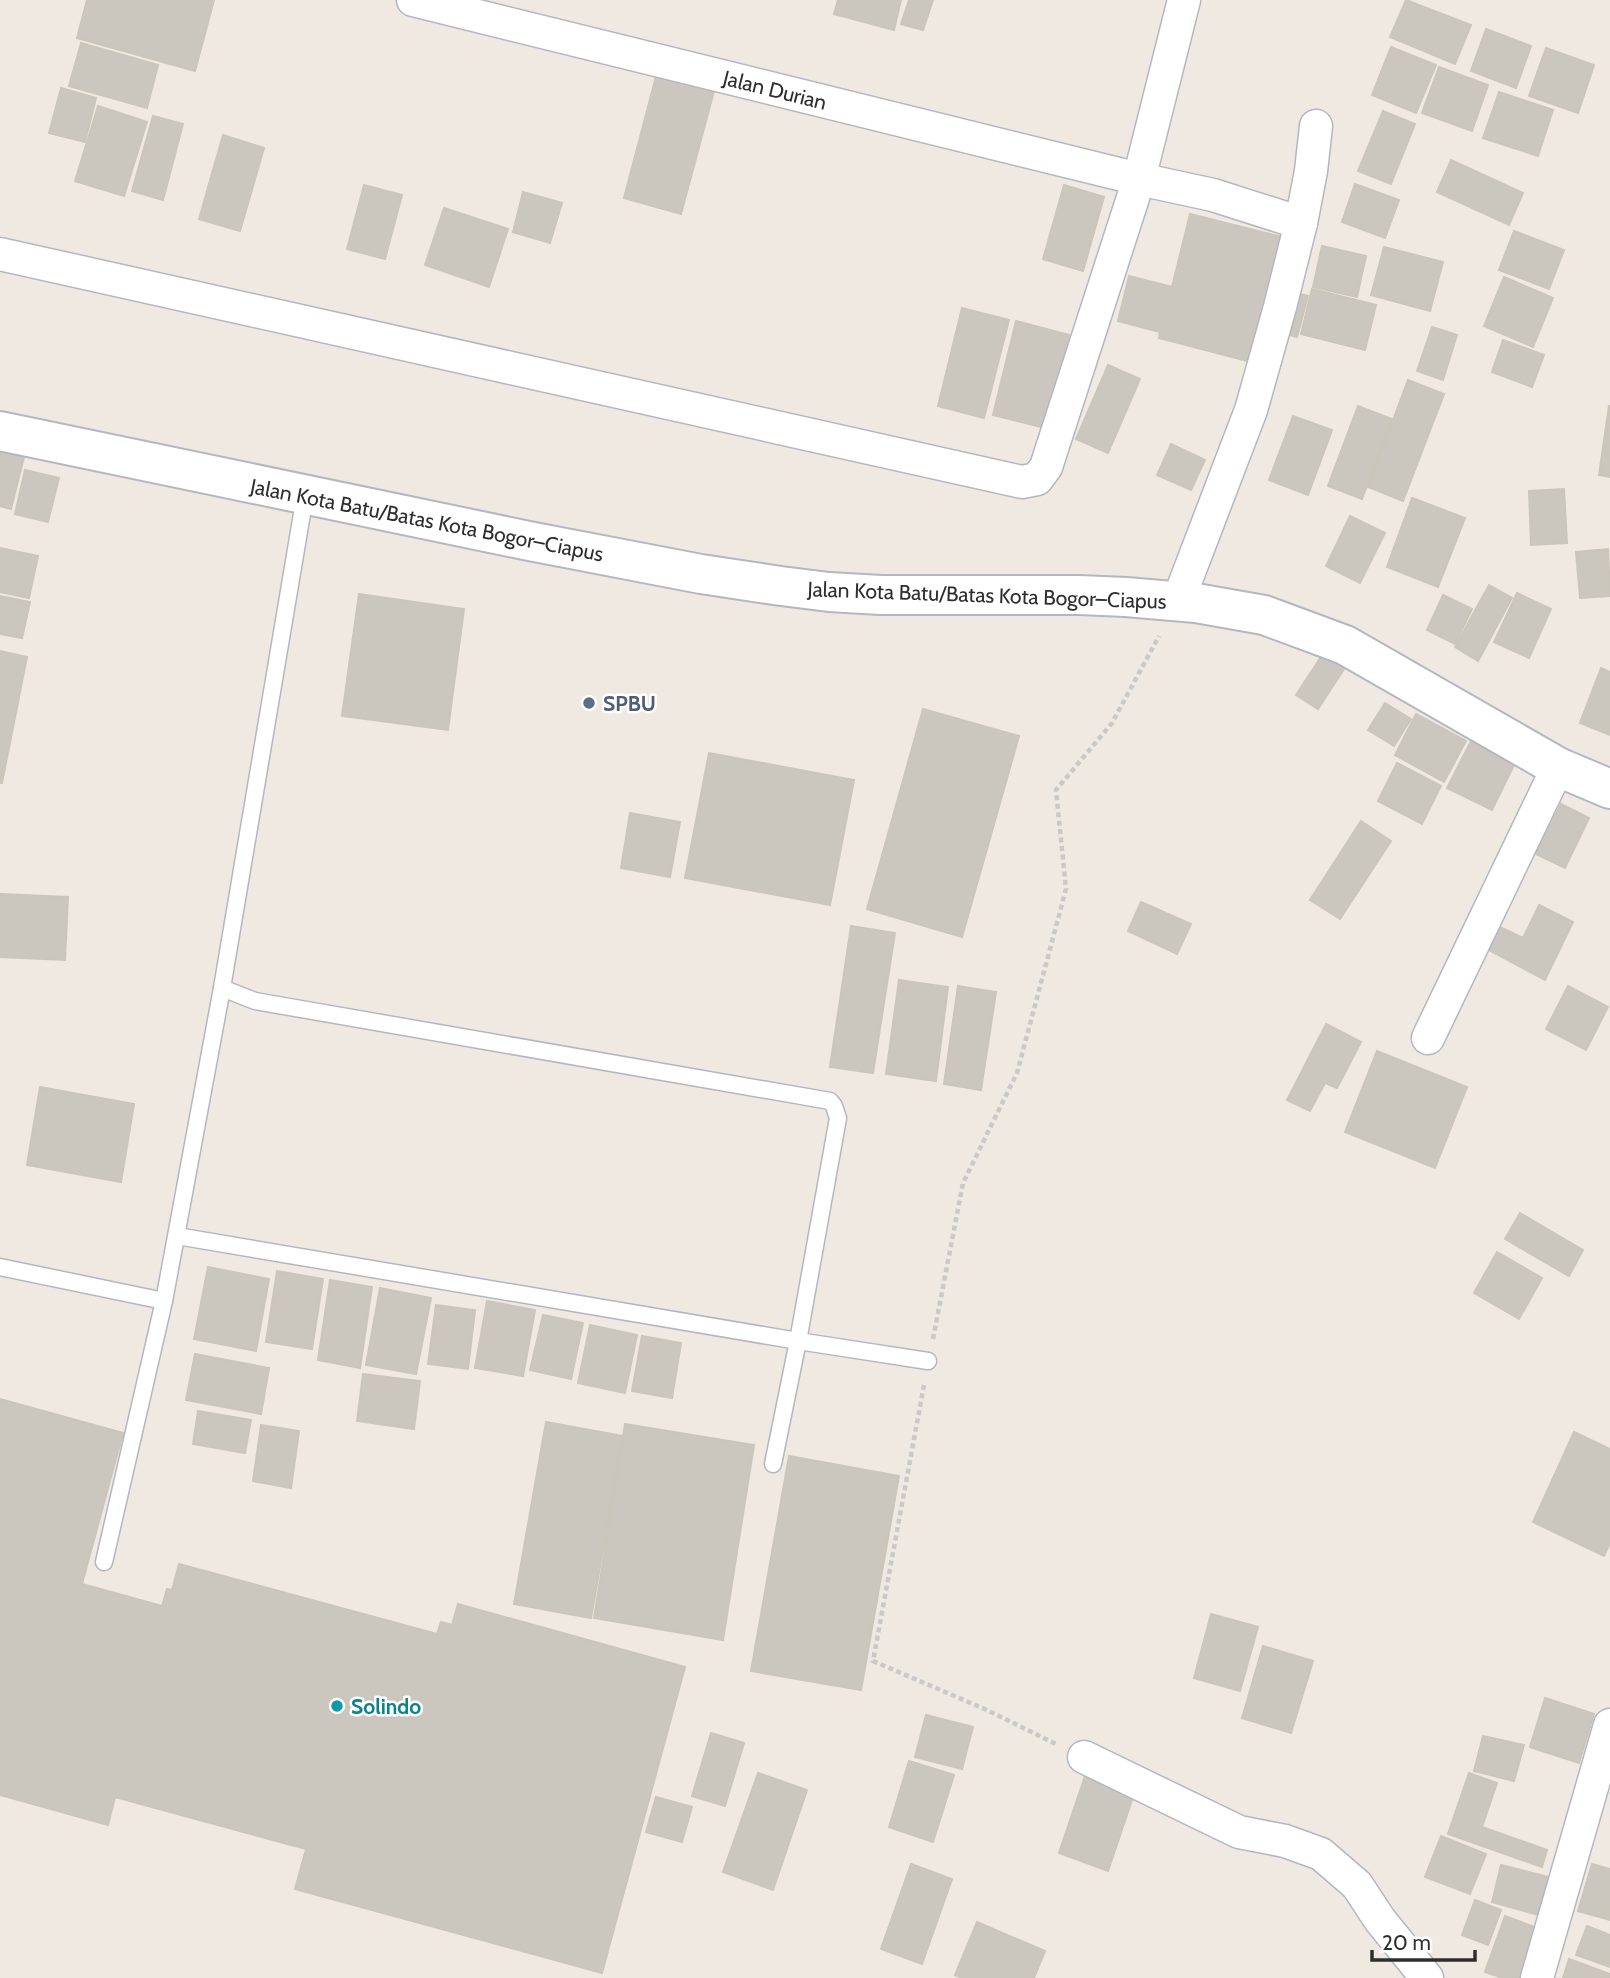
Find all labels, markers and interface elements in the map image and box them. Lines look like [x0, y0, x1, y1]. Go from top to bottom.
street label: Jalan Durian [720, 65, 829, 115]
street label: Jalan Kota Batu/Batas Kota Bogor–Ciapus [247, 473, 606, 567]
street label: Jalan Kota Batu/Batas Kota Bogor–Ciapus [806, 576, 1167, 614]
place label: SPBU [603, 691, 656, 716]
marker: SPBU [581, 695, 597, 711]
place label: Solindo [351, 1694, 421, 1719]
marker: Solindo [329, 1698, 345, 1714]
scale bar [1372, 1918, 1475, 1962]
text: 20 m [1382, 1930, 1431, 1955]

